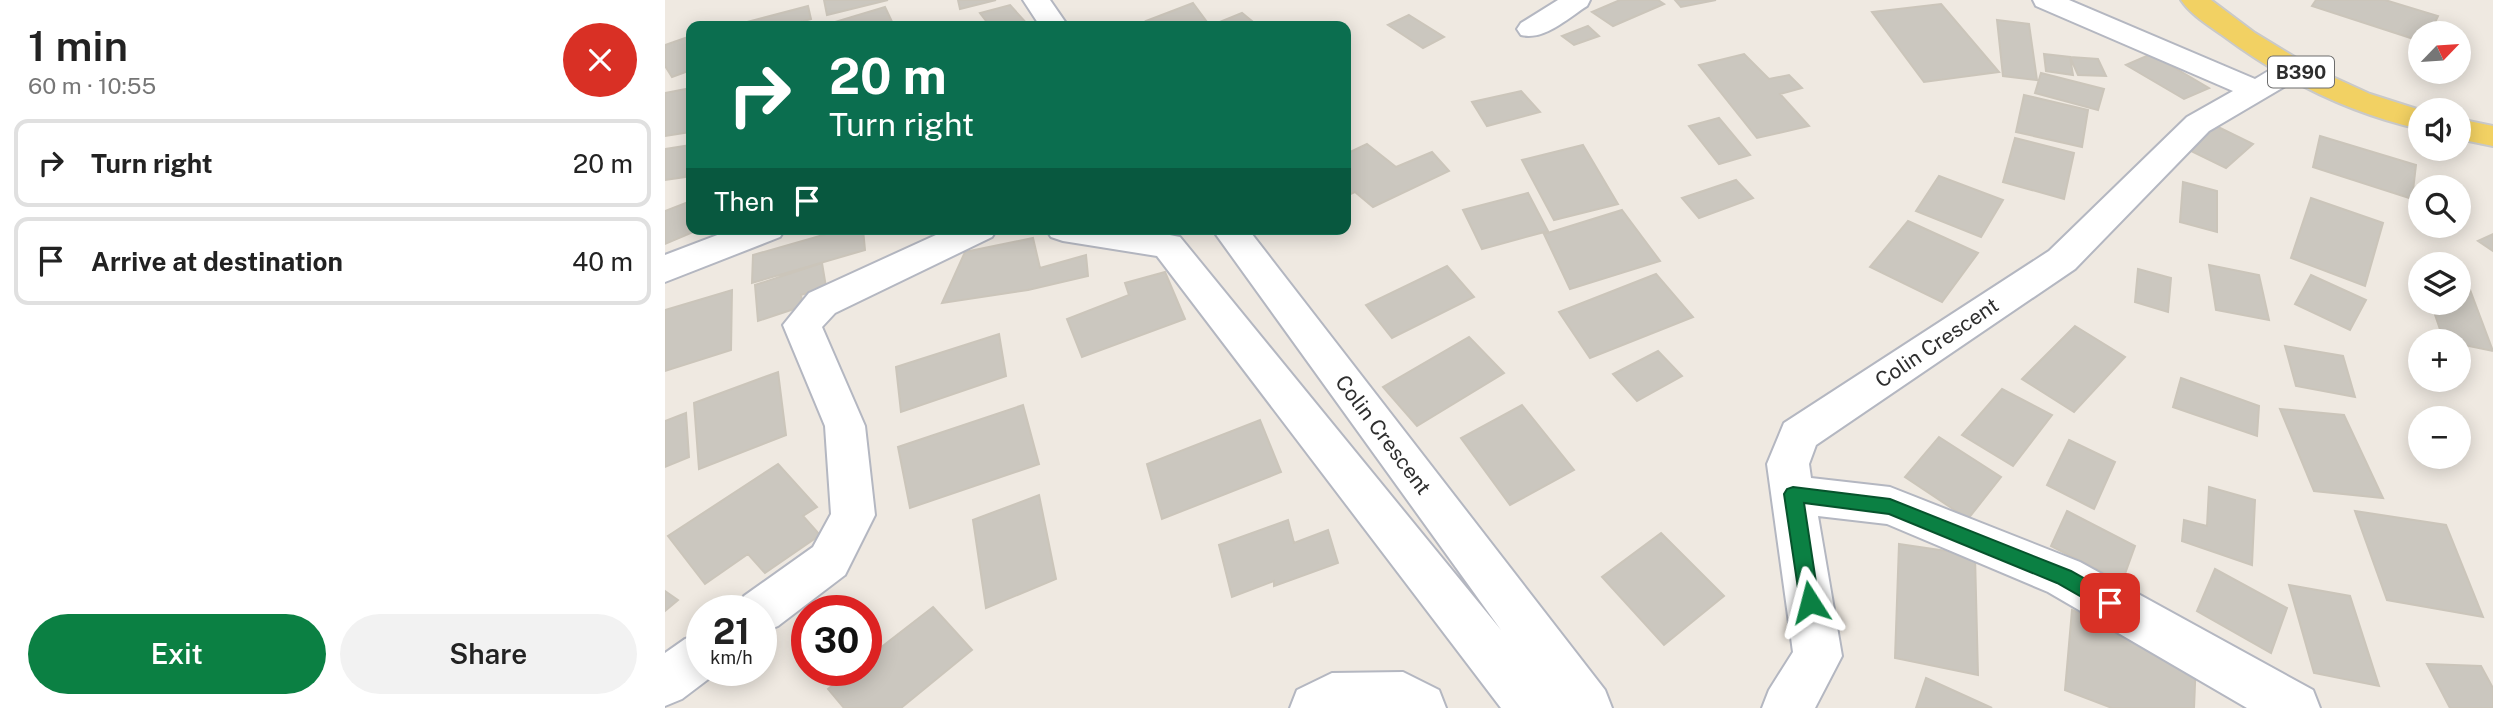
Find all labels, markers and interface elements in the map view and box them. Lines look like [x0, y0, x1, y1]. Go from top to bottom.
text: 1 min [28, 21, 128, 70]
north arrow [2408, 21, 2471, 84]
map controls [2408, 21, 2471, 469]
button: close [563, 23, 637, 97]
text: 20 m [829, 47, 947, 105]
icon: right [714, 49, 805, 140]
road number: B390 [2268, 57, 2334, 88]
text: 60 m · 10:55 [28, 72, 156, 99]
button: sound [2408, 98, 2471, 161]
text: Turn right [829, 106, 974, 143]
icon: right [32, 144, 70, 182]
text: Turn right [91, 148, 213, 179]
text: 20 m [573, 148, 633, 179]
button: search [2408, 175, 2471, 238]
icon: arrive [788, 182, 826, 220]
text: Then [714, 186, 774, 217]
icon: arrive [32, 242, 70, 280]
text: Arrive at destination [91, 246, 343, 277]
text: 40 m [572, 246, 633, 277]
button: layers [2408, 252, 2471, 315]
street label: Colin Crescent [1870, 292, 2003, 393]
button: + [2408, 329, 2471, 392]
street label: Colin Crescent [1330, 370, 1436, 499]
button: − [2408, 406, 2471, 469]
position arrow [1773, 565, 1847, 639]
pin [2080, 573, 2140, 633]
icon: arrive [2091, 584, 2129, 622]
speed limit sign: 30 [791, 595, 882, 686]
text: 21 [713, 611, 750, 652]
button: Exit [28, 614, 326, 694]
button: Share [340, 614, 637, 694]
text: km/h [710, 647, 753, 668]

